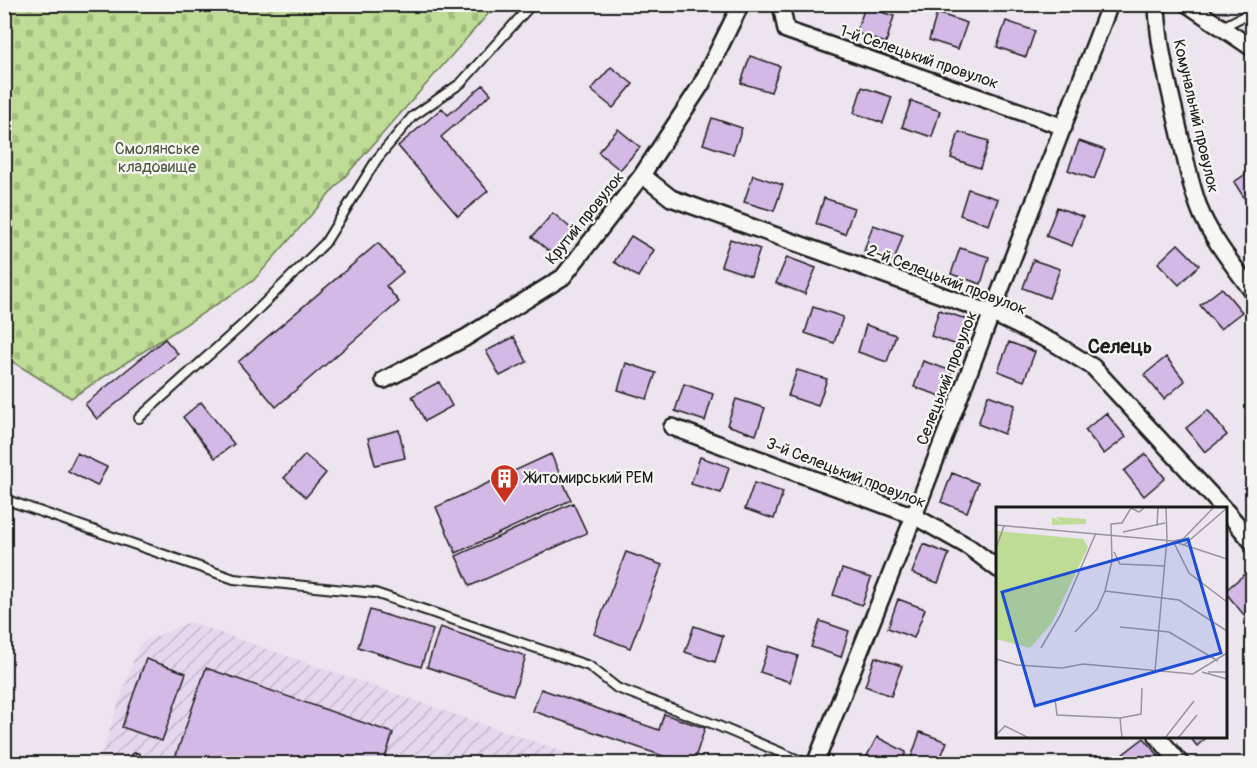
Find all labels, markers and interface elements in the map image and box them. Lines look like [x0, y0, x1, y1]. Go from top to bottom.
street label: 1-й Селецький провулок [837, 20, 1001, 94]
street label: Комунальний провулок [1169, 37, 1223, 195]
park label: Смолянське кладовище [115, 139, 199, 177]
street label: Крутий провулок [541, 167, 629, 269]
street label: 2-й Селецький провулок [864, 240, 1030, 320]
street label: Селецький провулок [912, 308, 982, 448]
district label: Селець [1088, 334, 1152, 359]
street label: 3-й Селецький провулок [763, 433, 929, 513]
building icon: Житомирський РЕМ [488, 462, 520, 504]
place label: Житомирський РЕМ [522, 468, 653, 488]
inset map [996, 507, 1227, 738]

